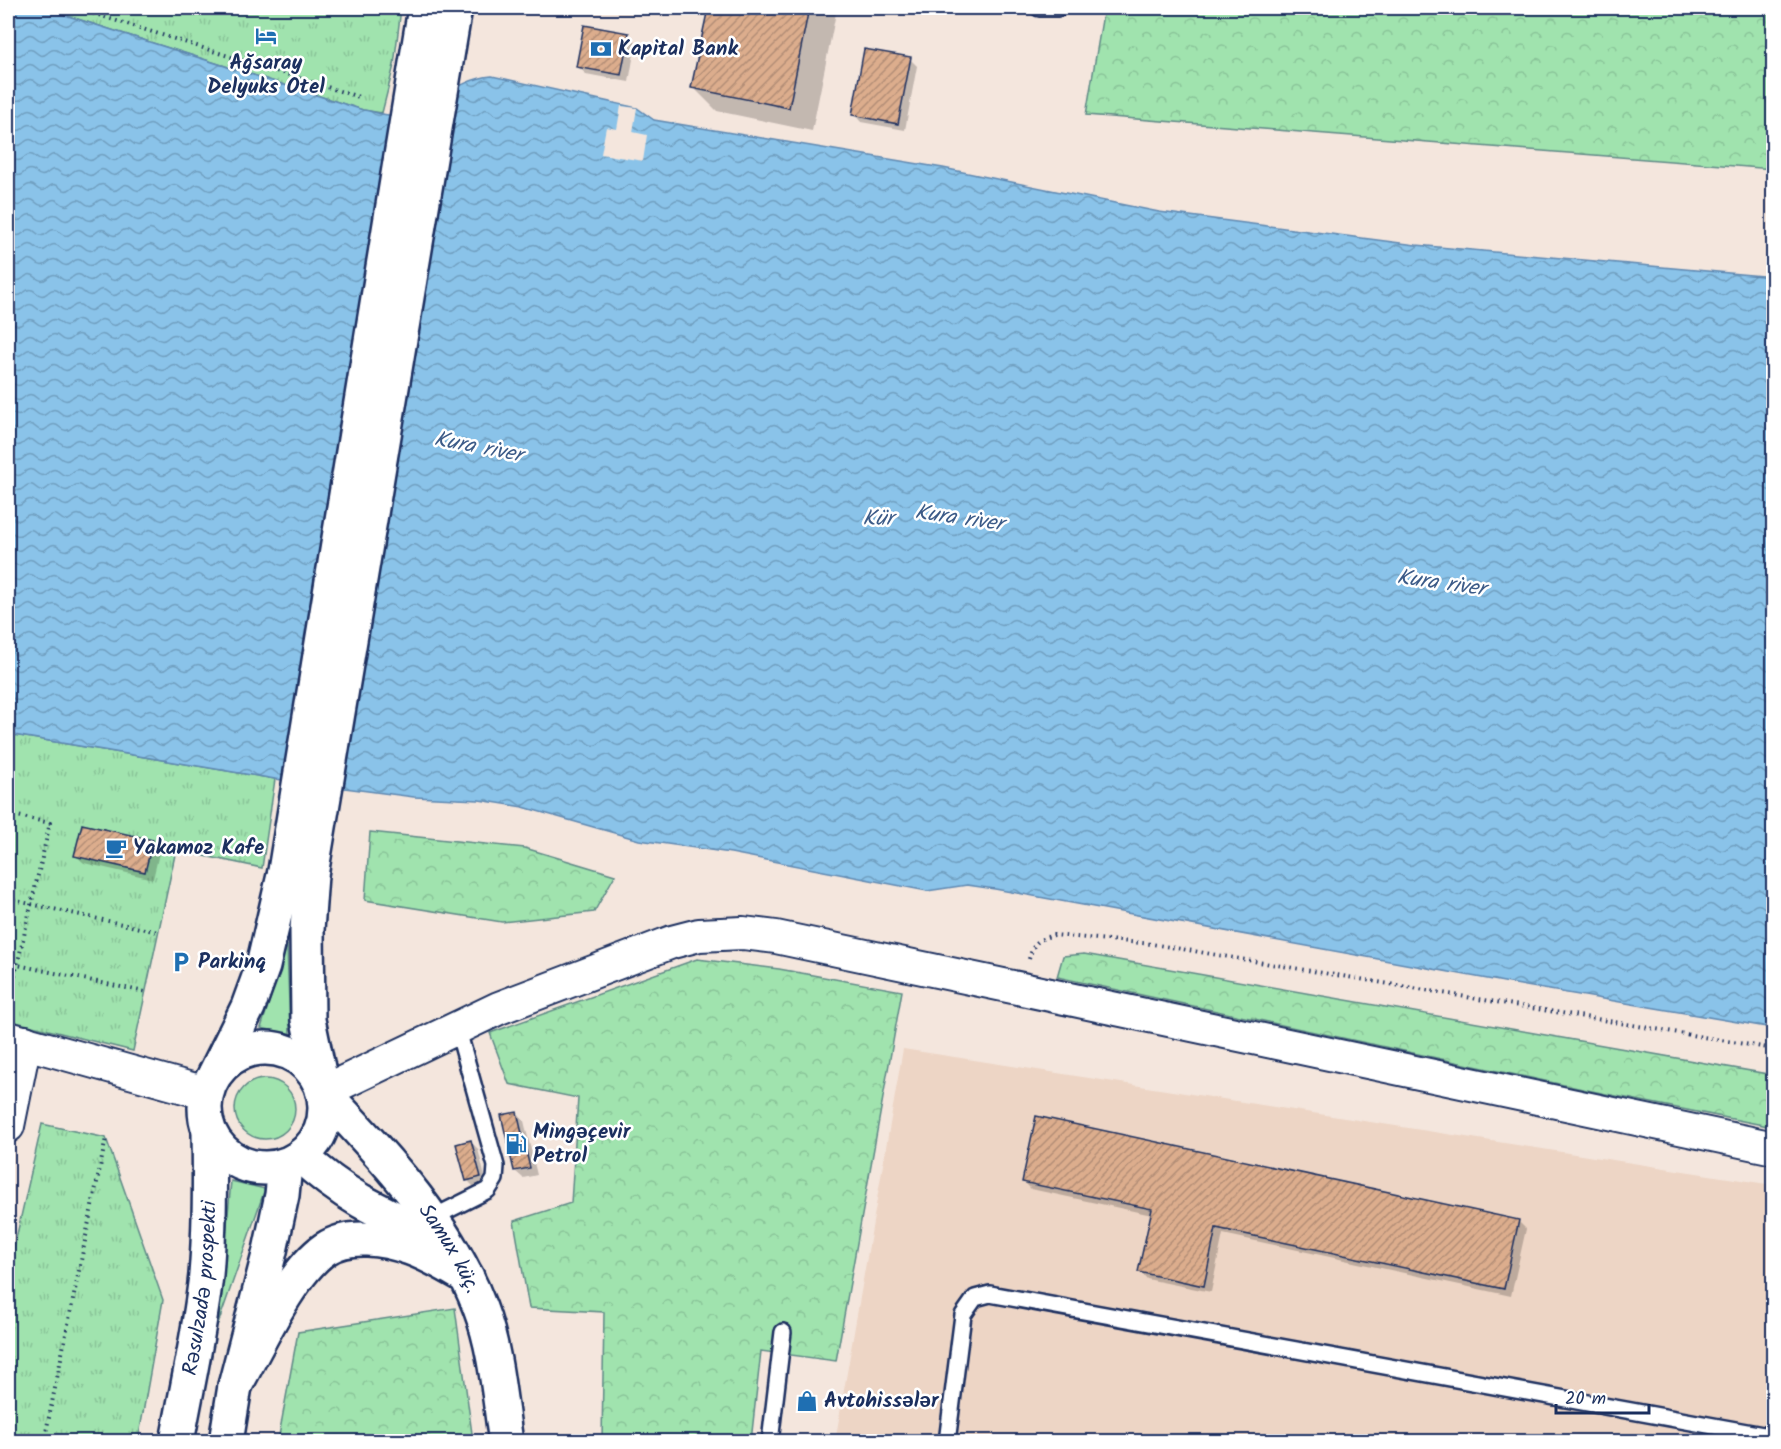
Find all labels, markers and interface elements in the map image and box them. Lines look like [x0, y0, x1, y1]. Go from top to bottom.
hotel icon: Ağsaray Delyuks Otel [254, 24, 278, 48]
place label: Kapital Bank [618, 33, 738, 66]
bank icon: Kapital Bank [589, 37, 613, 61]
place label: Ağsaray Delyuks Otel [207, 47, 325, 104]
water label: Kura river [431, 422, 530, 475]
water label: Kura river [912, 495, 1010, 543]
water label: Kür [863, 502, 898, 537]
water label: Kura river [1394, 560, 1492, 608]
place label: Yakamoz Kafe [133, 832, 264, 865]
cafe icon: Yakamoz Kafe [104, 836, 128, 860]
place label: Parkinq [198, 946, 266, 979]
parking icon: Parkinq [169, 950, 193, 974]
place label: Mingəçevir Petrol [533, 1116, 632, 1173]
fuel station icon: Mingəçevir Petrol [504, 1132, 528, 1156]
street label: Samux küç. [410, 1197, 489, 1299]
street label: Rəsulzadə prospekti [174, 1199, 226, 1378]
scale bar [1556, 1377, 1649, 1415]
place label: Avtohissələr [824, 1385, 940, 1418]
text: 20 m [1565, 1385, 1606, 1414]
shop icon: Avtohissələr [795, 1389, 819, 1413]

